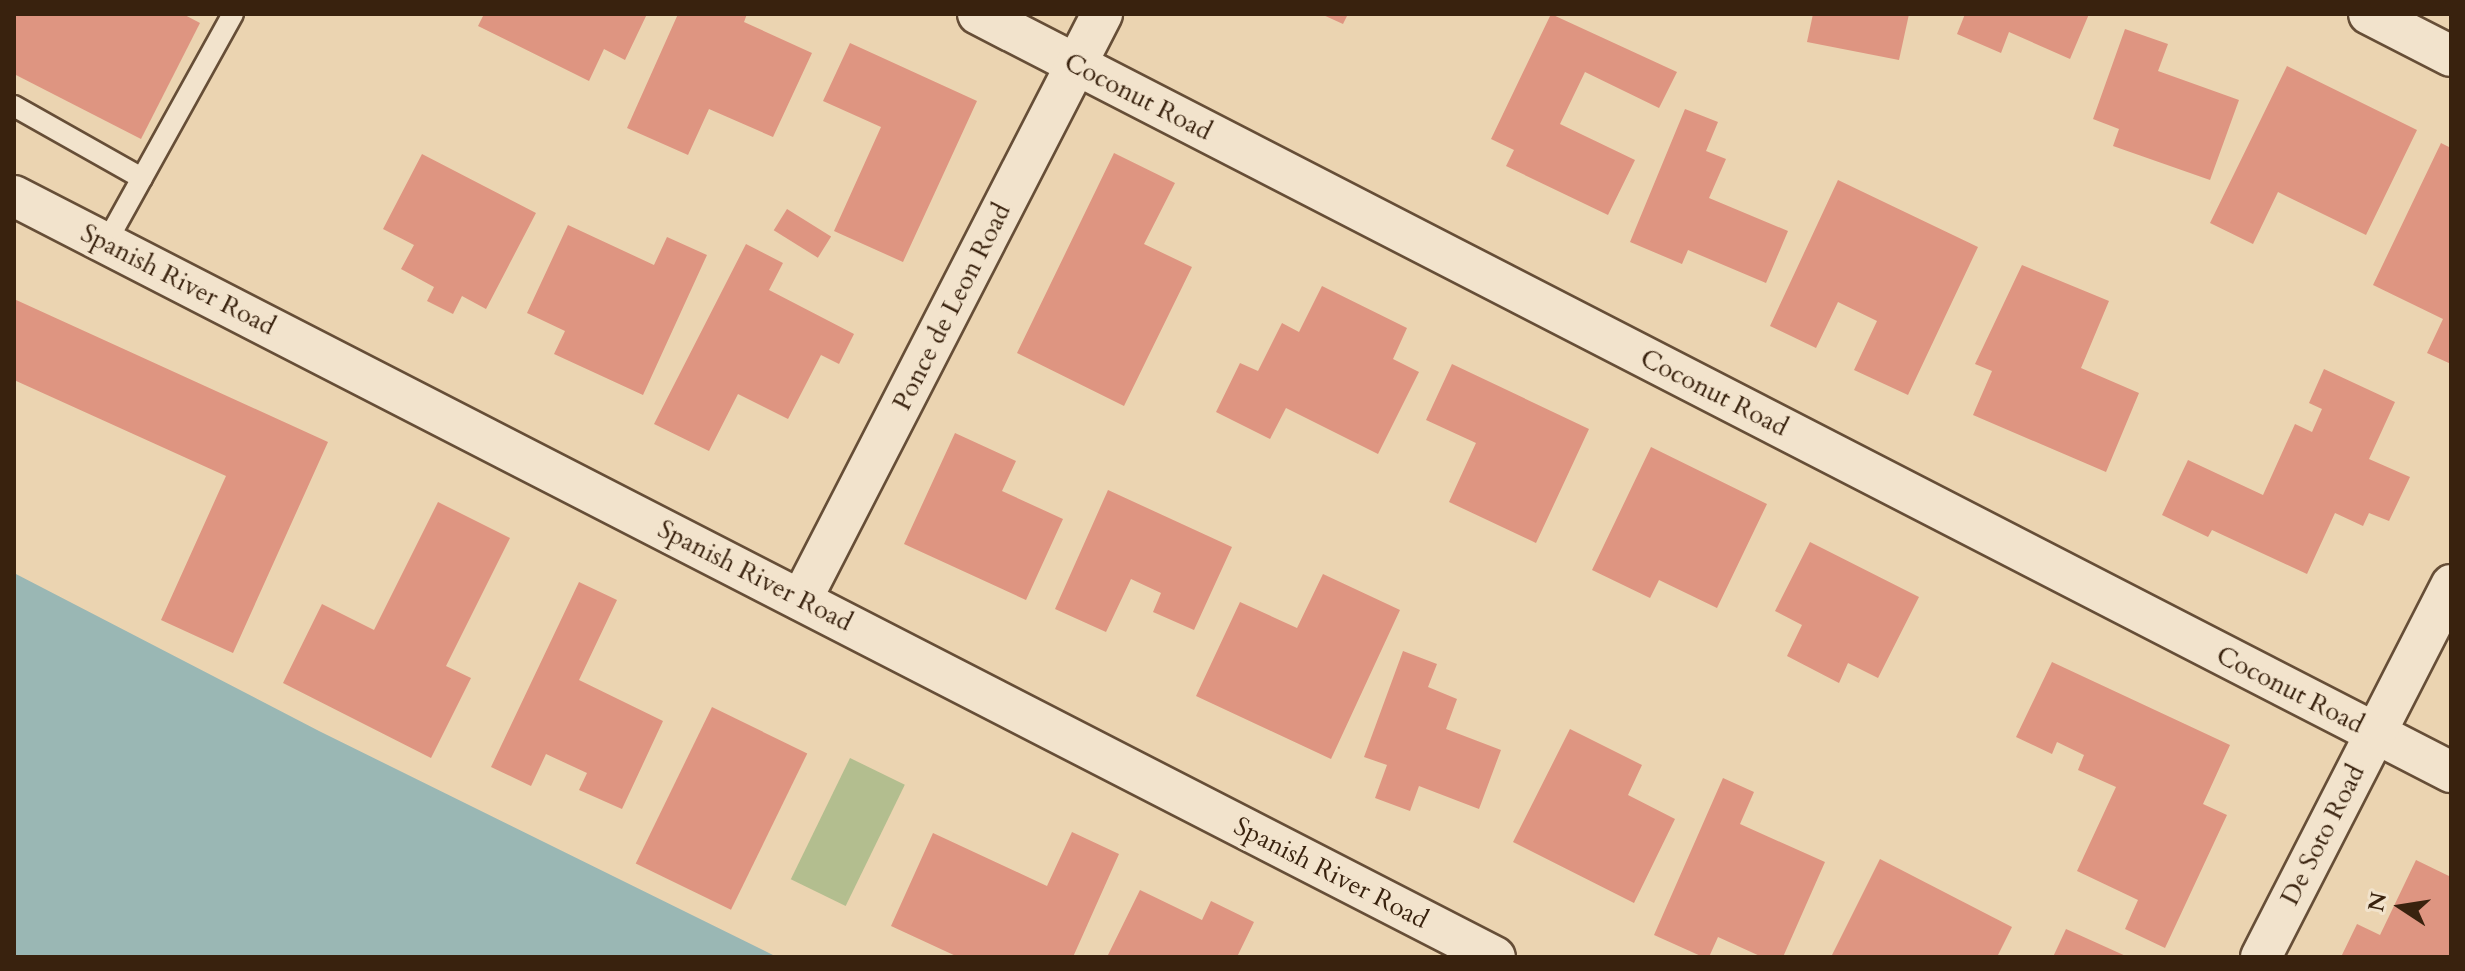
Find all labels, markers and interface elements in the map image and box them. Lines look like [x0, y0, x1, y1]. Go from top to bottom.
street label: Coconut Road [1059, 47, 1217, 147]
street label: Ponce de Leon Road [886, 198, 1018, 416]
street label: Spanish River Road [76, 218, 280, 342]
street label: Coconut Road [1635, 343, 1793, 443]
street label: Spanish River Road [653, 514, 857, 638]
street label: Coconut Road [2211, 640, 2369, 740]
street label: De Soto Road [2274, 760, 2372, 910]
street label: Spanish River Road [1229, 811, 1433, 935]
north arrow [2361, 867, 2441, 947]
text: N [2361, 890, 2394, 914]

